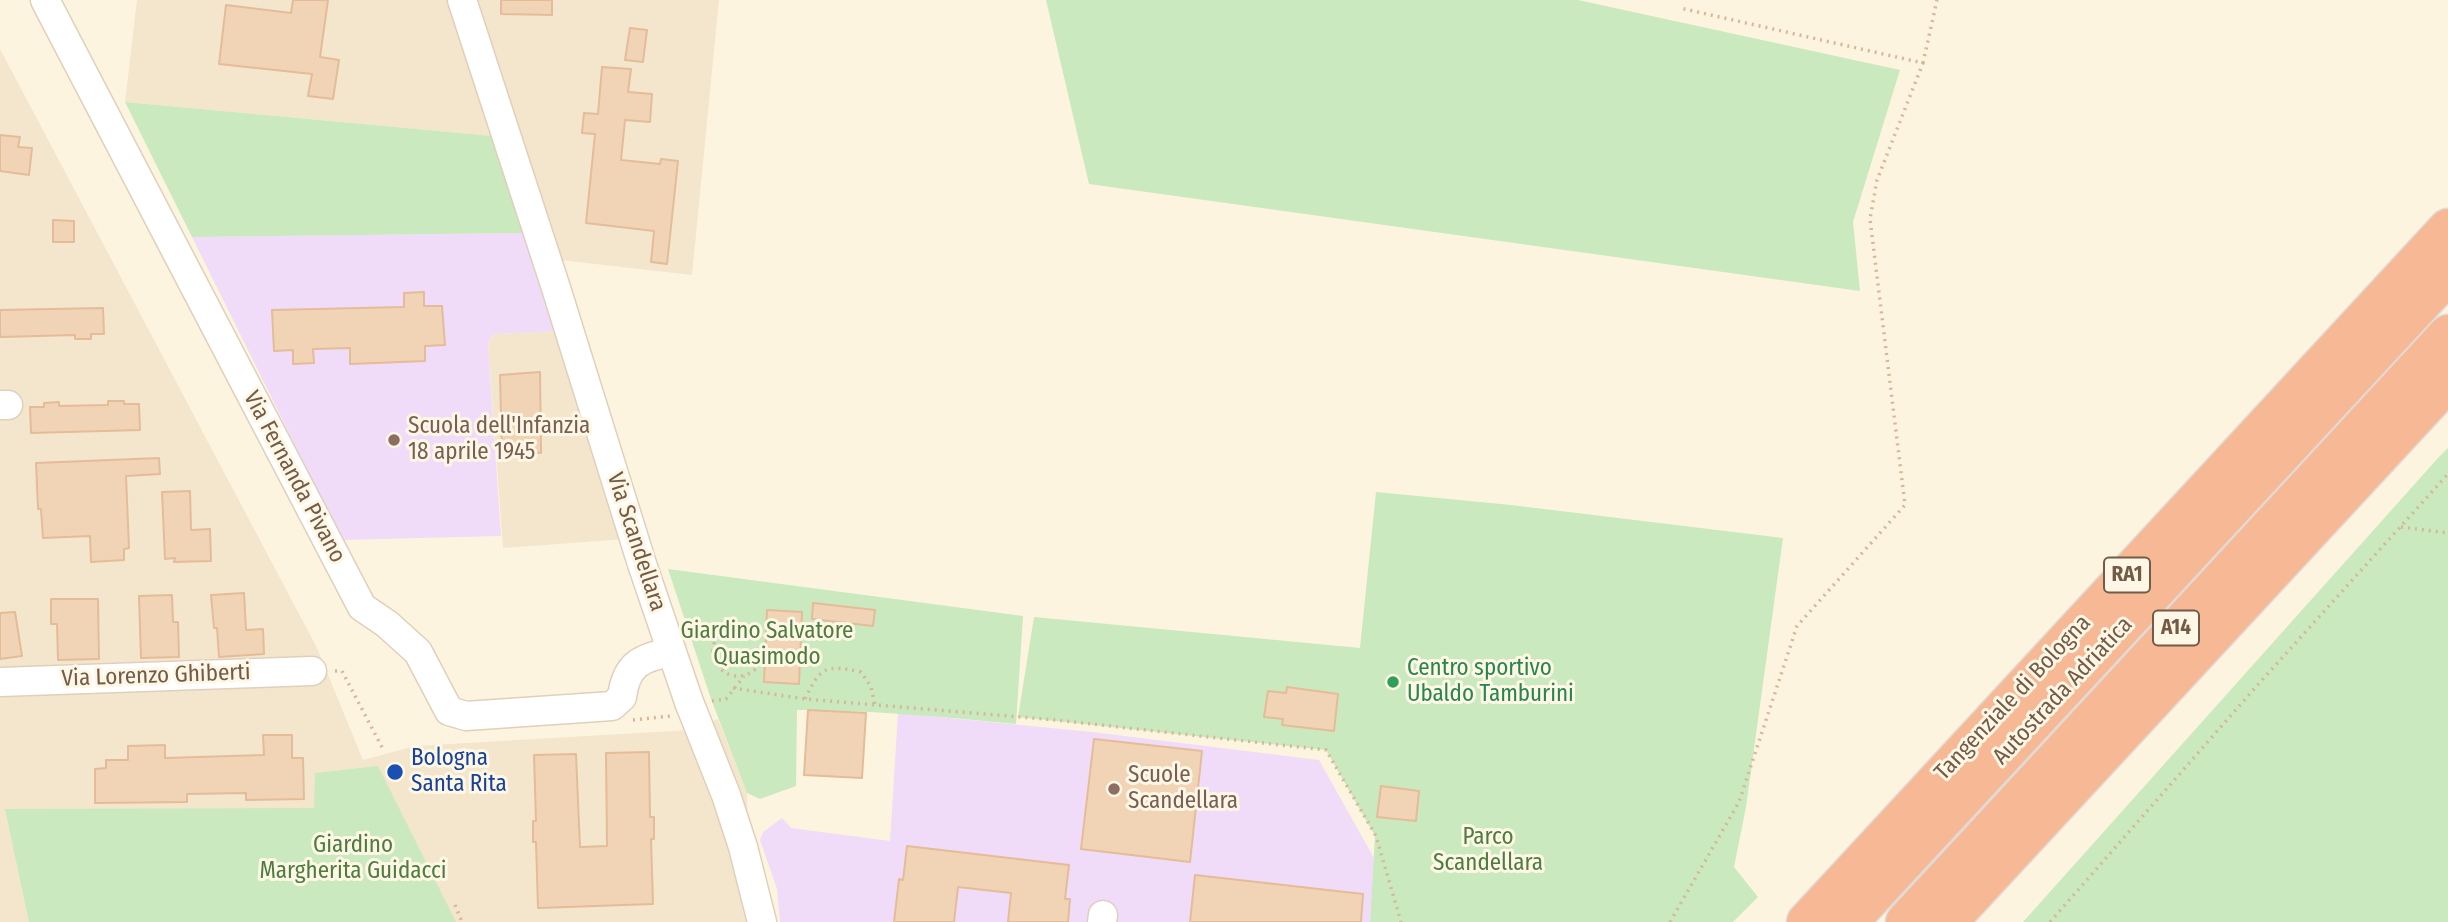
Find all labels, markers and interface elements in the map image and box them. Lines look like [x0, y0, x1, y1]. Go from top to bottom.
street label: Via Fernanda Pivano [237, 386, 351, 568]
place label: Scuola dell'Infanzia 18 aprile 1945 [408, 413, 590, 467]
marker: Scuola dell'Infanzia 18 aprile 1945 [386, 432, 402, 448]
street label: Via Scandellara [601, 469, 671, 615]
road number: RA1 [2104, 558, 2150, 592]
street label: Tangenziale di Bologna [1929, 610, 2097, 786]
road number: A14 [2153, 610, 2199, 646]
street label: Autostrada Adriatica [1987, 611, 2139, 771]
park label: Giardino Salvatore Quasimodo [681, 618, 853, 672]
place label: Centro sportivo Ubaldo Tamburini [1407, 655, 1574, 709]
street label: Via Lorenzo Ghiberti [61, 659, 251, 693]
marker: Centro sportivo Ubaldo Tamburini [1385, 674, 1401, 690]
place label: Bologna Santa Rita [411, 745, 507, 799]
marker: Bologna Santa Rita [385, 762, 405, 782]
place label: Scuole Scandellara [1128, 762, 1238, 816]
marker: Scuole Scandellara [1106, 781, 1122, 797]
park label: Parco Scandellara [1433, 824, 1543, 878]
park label: Giardino Margherita Guidacci [259, 832, 447, 886]

